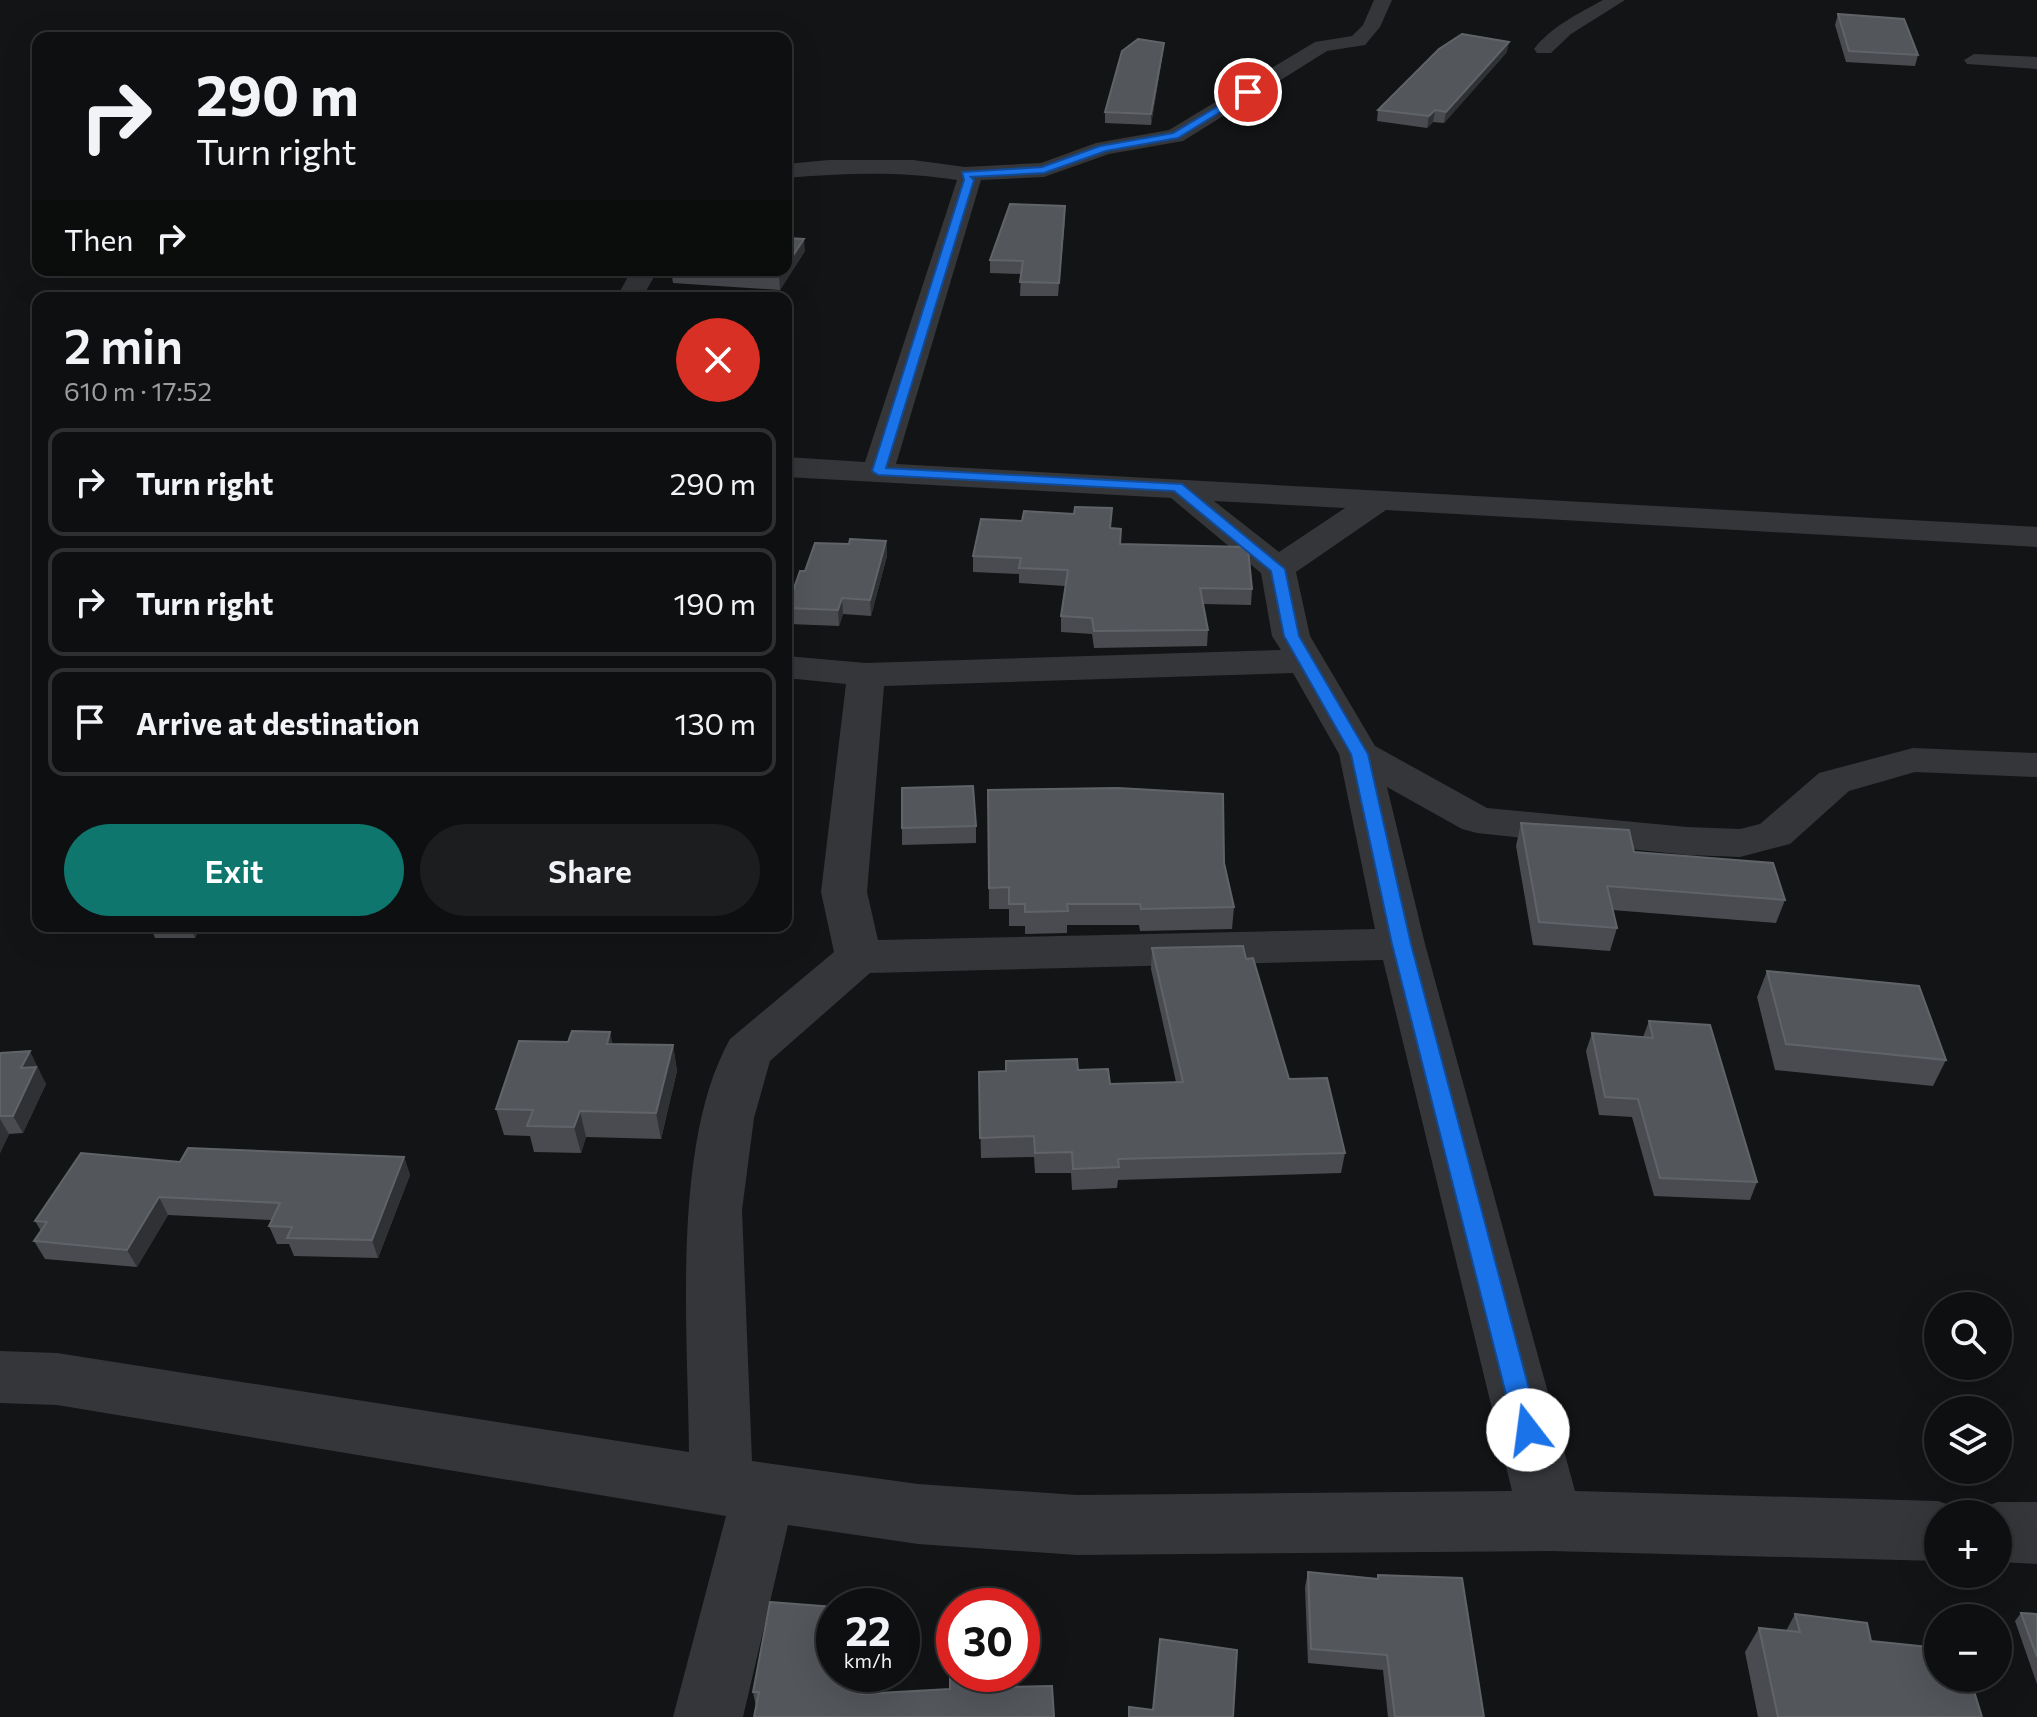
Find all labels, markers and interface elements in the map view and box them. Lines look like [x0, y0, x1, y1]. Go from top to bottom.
pin [1214, 58, 1282, 126]
text: 290 m [196, 59, 359, 128]
icon: right [64, 64, 168, 168]
icon: arrive [1226, 70, 1270, 114]
text: Turn right [196, 128, 357, 172]
icon: right [149, 216, 193, 260]
text: Then [64, 220, 133, 257]
text: 2 min [64, 315, 183, 374]
button: close [676, 318, 760, 402]
text: 610 m · 17:52 [64, 375, 212, 406]
icon: right [68, 460, 112, 504]
text: Turn right [136, 464, 273, 501]
text: 290 m [670, 464, 756, 501]
icon: right [68, 580, 112, 624]
text: Turn right [136, 584, 273, 621]
text: 190 m [673, 584, 756, 621]
icon: arrive [68, 700, 112, 744]
text: Arrive at destination [136, 704, 420, 741]
text: 130 m [675, 704, 756, 741]
button: Exit [64, 824, 404, 916]
button: Share [420, 824, 760, 916]
map controls [1924, 1292, 2012, 1692]
button: search [1924, 1292, 2012, 1380]
position arrow [1486, 1388, 1570, 1472]
button: layers [1924, 1396, 2012, 1484]
button: + [1924, 1500, 2012, 1588]
speed limit sign: 30 [936, 1588, 1040, 1692]
button: − [1924, 1604, 2012, 1692]
text: 22 [845, 1605, 891, 1654]
text: km/h [844, 1648, 892, 1672]

